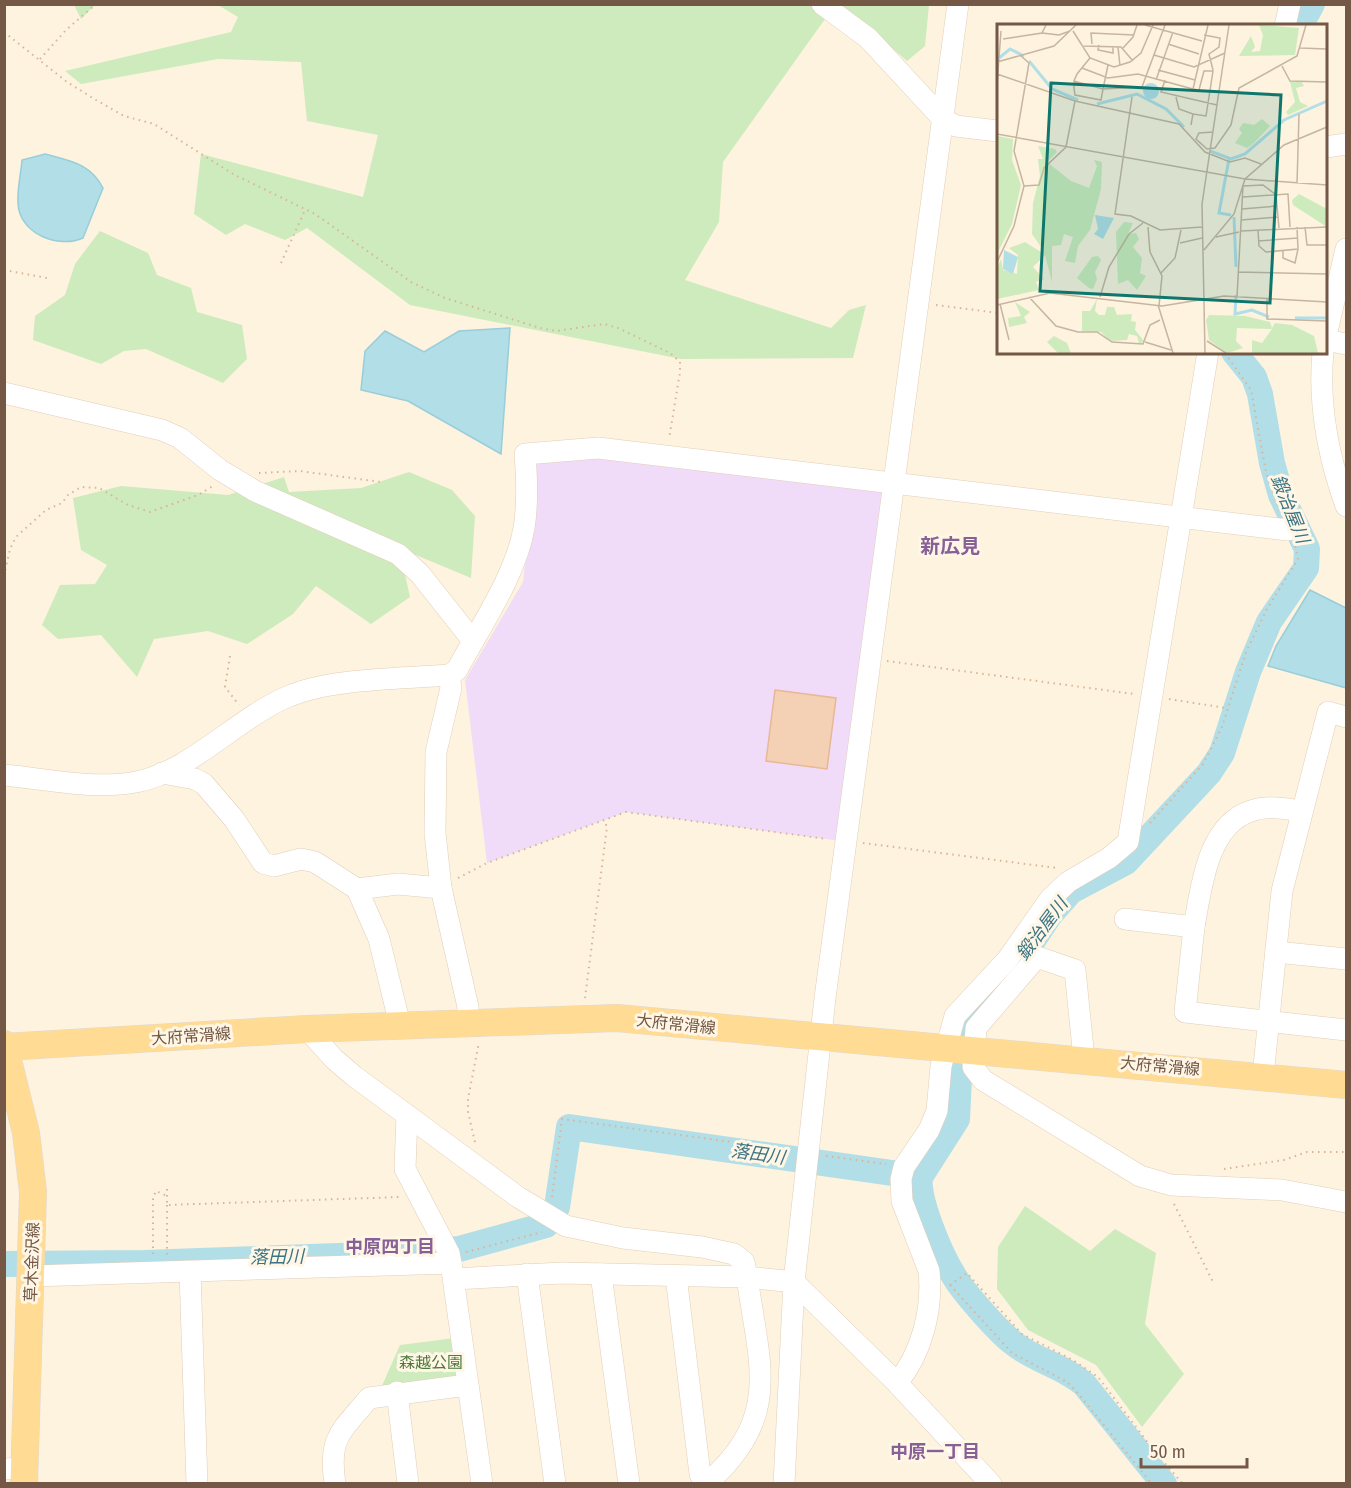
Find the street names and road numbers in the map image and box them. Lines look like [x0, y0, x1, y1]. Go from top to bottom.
street label: 大府常滑線 [635, 1010, 717, 1038]
street label: 大府常滑線 [150, 1024, 232, 1048]
street label: 大府常滑線 [1119, 1053, 1201, 1079]
street label: 草木金沢線 [21, 1222, 43, 1302]

